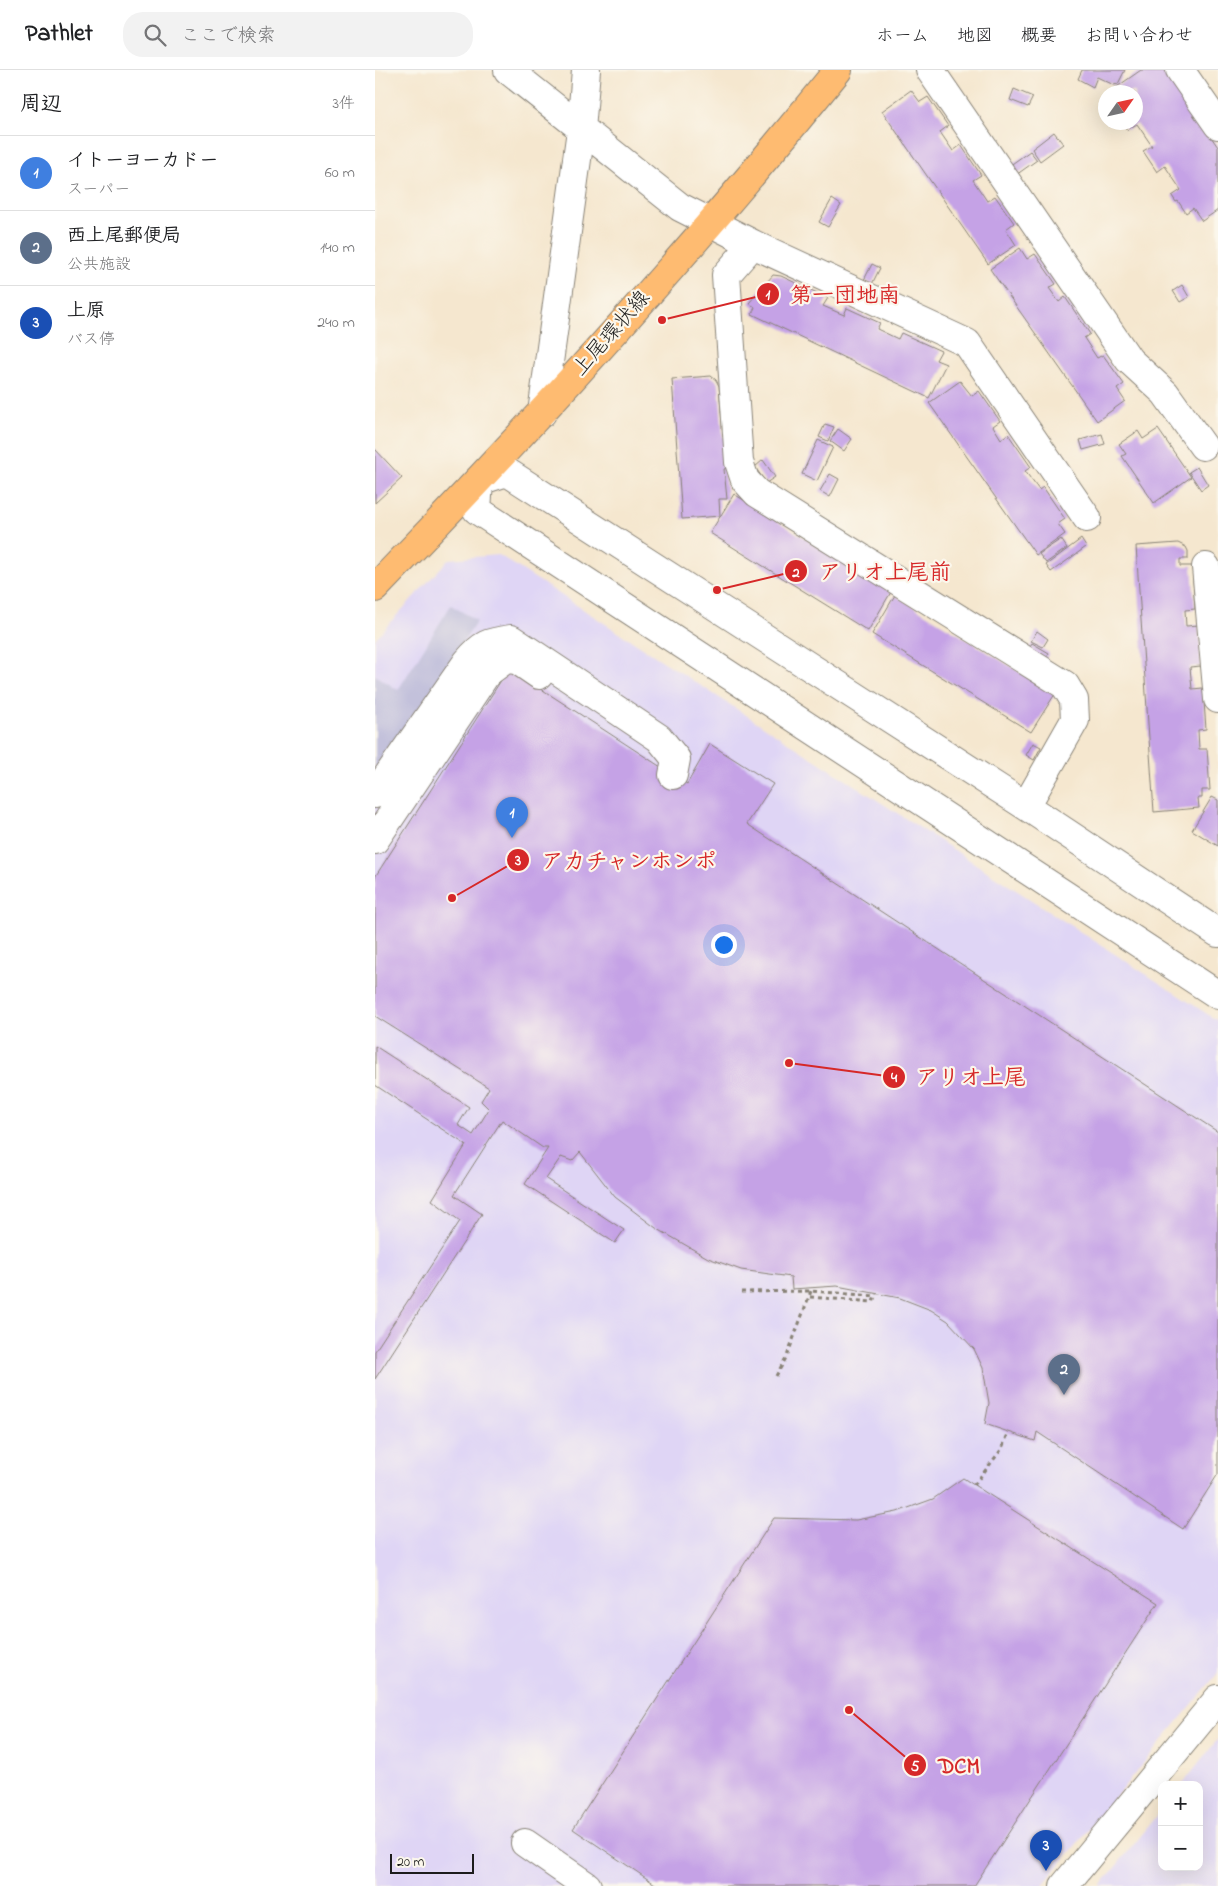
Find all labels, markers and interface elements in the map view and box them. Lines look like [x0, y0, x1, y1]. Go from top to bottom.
search box [123, 12, 473, 57]
text: Pathlet [25, 17, 93, 52]
icon: search [141, 21, 169, 49]
text: ここで検索 [181, 23, 276, 50]
text: ホーム [876, 24, 929, 50]
text: 地図 [957, 24, 993, 50]
text: 概要 [1021, 24, 1057, 50]
text: お問い合わせ [1085, 24, 1193, 50]
north arrow [1098, 85, 1143, 130]
text: 周辺 [20, 90, 62, 120]
text: 3件 [332, 92, 355, 116]
text: イトーヨーカドー [67, 148, 218, 175]
text: 1 [33, 161, 39, 185]
text: 60 m [325, 161, 355, 185]
text: スーパー [67, 178, 130, 202]
text: 西上尾郵便局 [67, 223, 181, 250]
text: 2 [32, 236, 40, 260]
text: 140 m [320, 236, 355, 260]
text: 公共施設 [67, 253, 131, 277]
callout: 第一団地南 [755, 276, 910, 313]
text: 第一団地南 [790, 281, 900, 313]
text: 1 [766, 284, 771, 306]
street label: 上尾環状線 [566, 285, 658, 383]
text: 上原 [67, 298, 105, 325]
text: 3 [33, 311, 39, 335]
text: 240 m [317, 311, 355, 335]
text: バス停 [67, 328, 115, 352]
callout: アリオ上尾前 [784, 553, 961, 590]
text: アリオ上尾前 [819, 558, 951, 590]
text: 2 [791, 562, 800, 584]
pin: 1 [496, 797, 528, 838]
callout: アカチャンホンポ [506, 841, 727, 878]
text: アカチャンホンポ [541, 847, 717, 879]
text: 3 [514, 850, 521, 872]
your location [711, 932, 737, 958]
callout: アリオ上尾 [881, 1058, 1036, 1095]
text: アリオ上尾 [916, 1063, 1026, 1095]
text: 4 [890, 1067, 898, 1089]
pin: 2 [1048, 1354, 1080, 1395]
callout: DCM [903, 1747, 990, 1784]
text: DCM [937, 1752, 980, 1784]
text: 5 [911, 1756, 920, 1778]
map controls [1158, 1781, 1203, 1871]
button: + [1158, 1781, 1203, 1826]
button: − [1158, 1826, 1203, 1871]
pin: 3 [1030, 1830, 1062, 1871]
scale bar [390, 1851, 474, 1874]
text: 20 m [397, 1852, 424, 1873]

